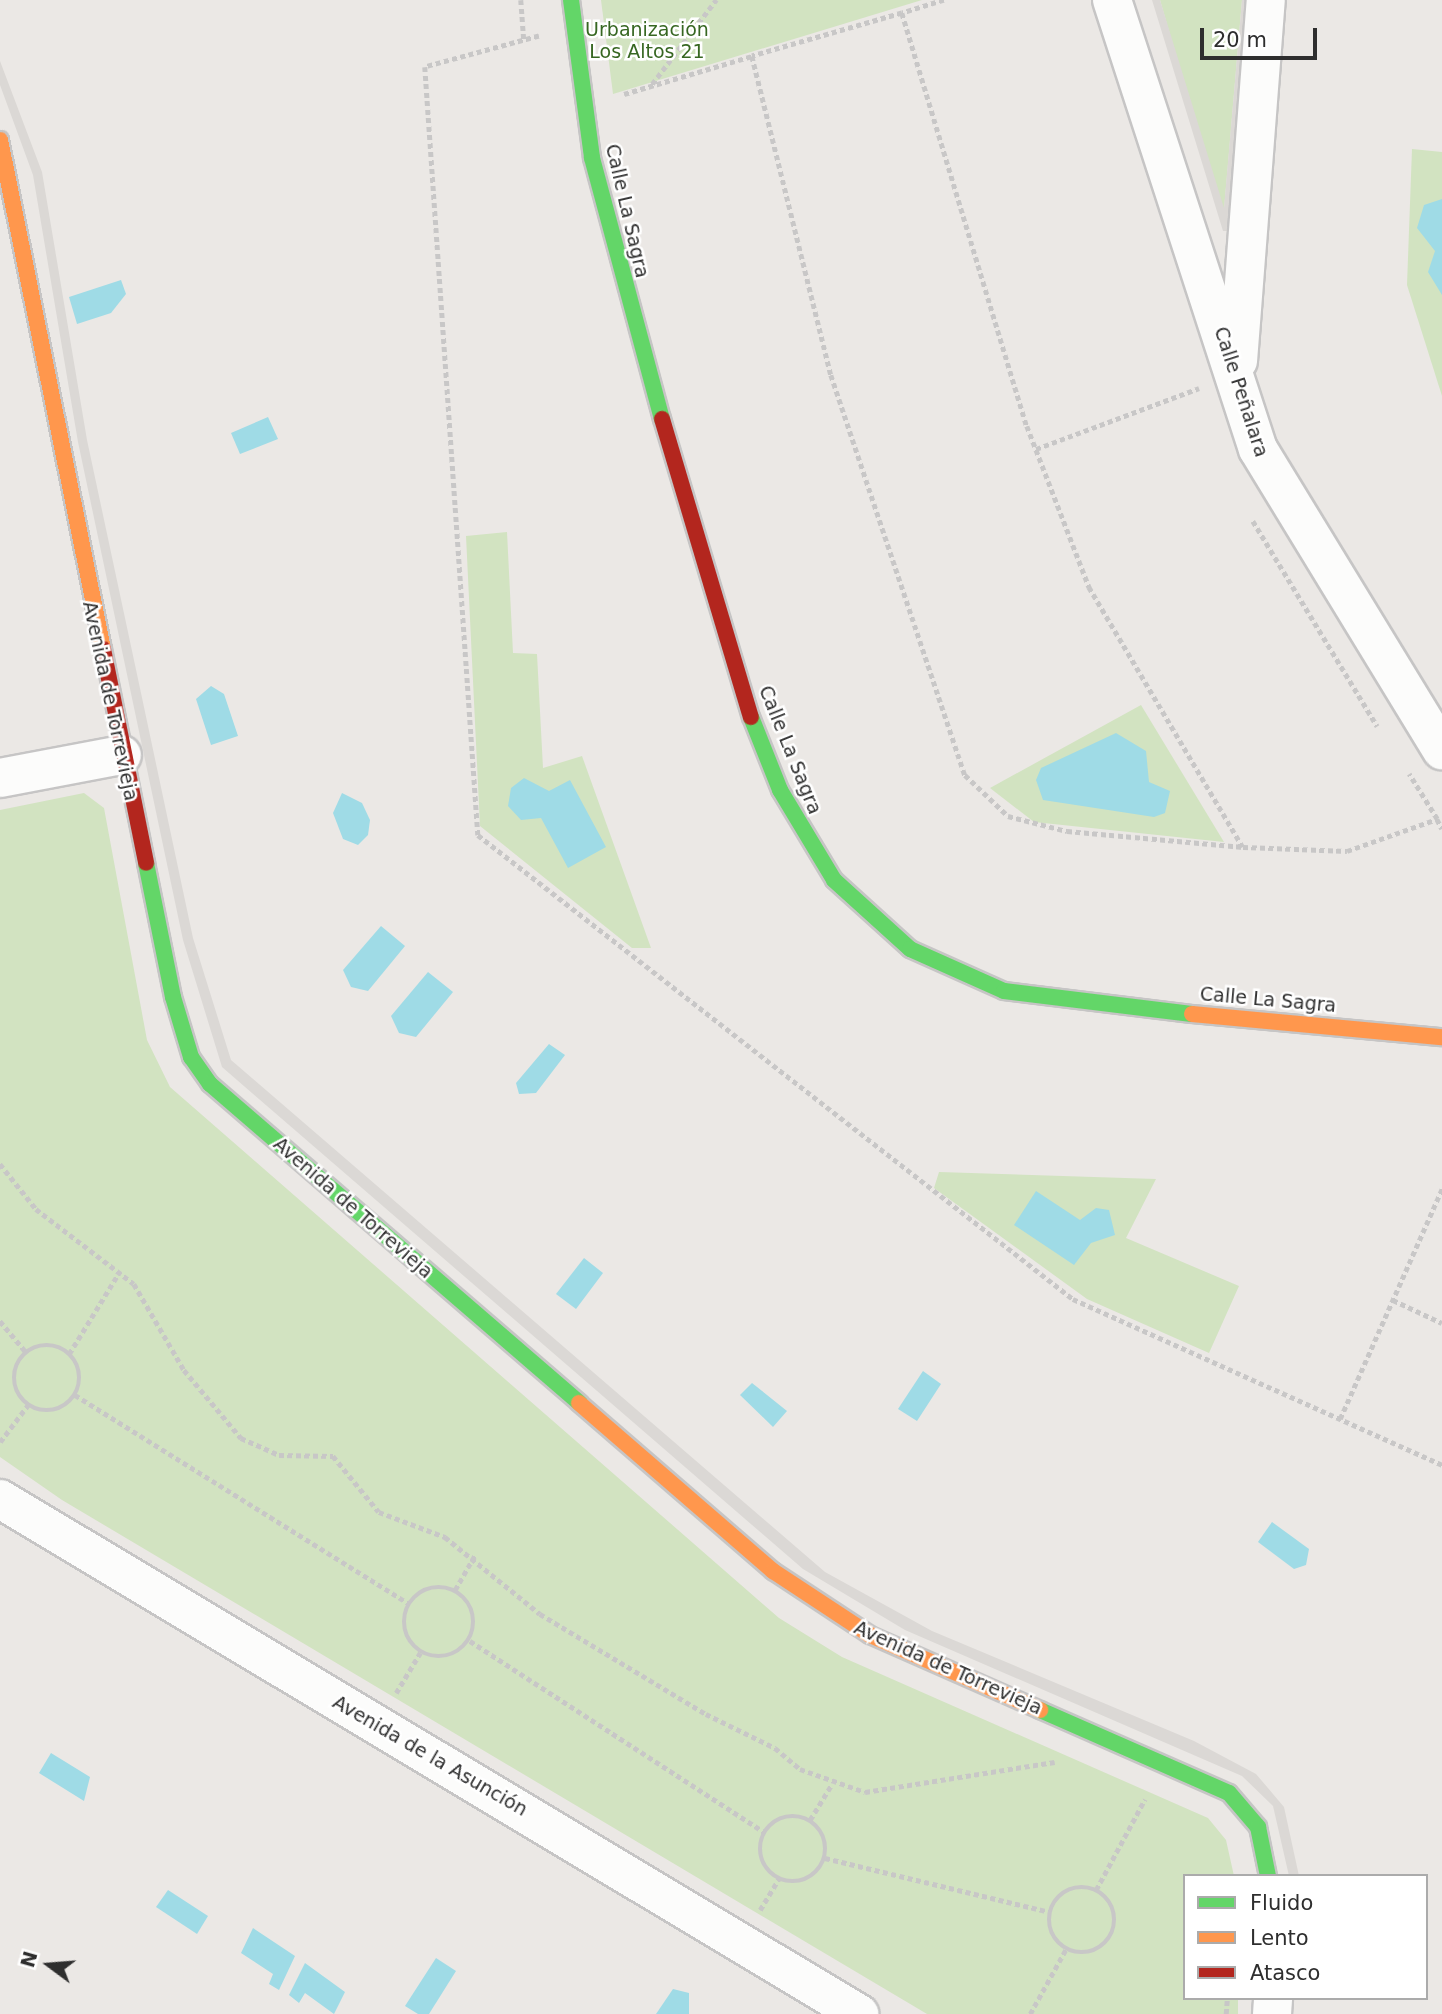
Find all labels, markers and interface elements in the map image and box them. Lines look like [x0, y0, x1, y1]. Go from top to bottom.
scale bar [1204, 14, 1321, 58]
park label: Urbanización Los Altos 21 [585, 19, 709, 63]
text: 20 m [1213, 28, 1267, 52]
street label: Calle La Sagra [601, 142, 653, 280]
street label: Calle Peñalara [1209, 324, 1273, 460]
street label: Avenida de Torrevieja [78, 599, 142, 803]
street label: Calle La Sagra [754, 682, 826, 818]
street label: Calle La Sagra [1199, 983, 1337, 1017]
street label: Avenida de Torrevieja [269, 1133, 437, 1283]
street label: Avenida de Torrevieja [850, 1616, 1046, 1720]
street label: Avenida de la Asunción [329, 1691, 531, 1821]
legend [1183, 1874, 1428, 2000]
text: Fluido [1250, 1891, 1313, 1915]
text: Lento [1250, 1926, 1309, 1950]
north arrow [14, 1930, 84, 2000]
text: N [16, 1949, 42, 1970]
text: Atasco [1250, 1961, 1320, 1985]

